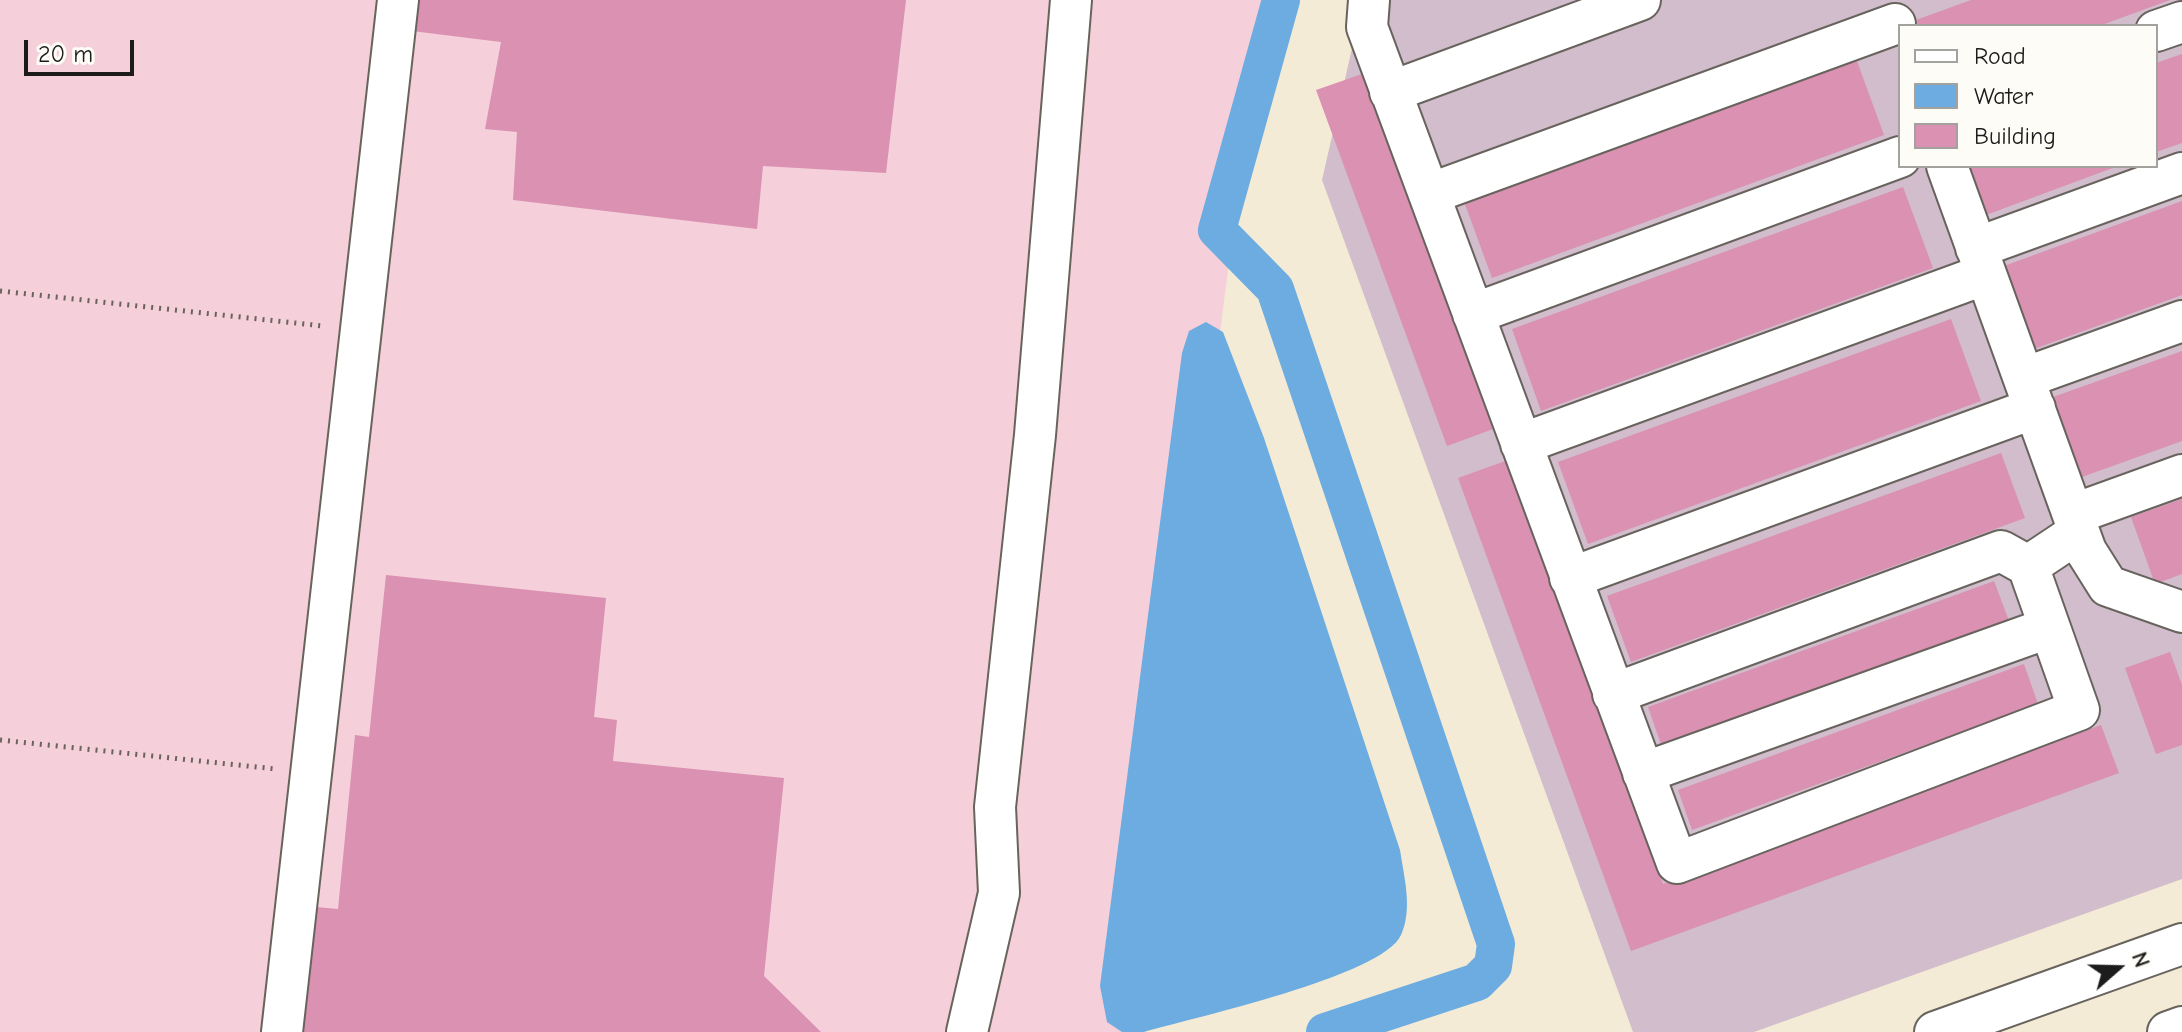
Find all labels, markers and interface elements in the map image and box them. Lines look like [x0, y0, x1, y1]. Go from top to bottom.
scale bar [28, 24, 138, 74]
legend [1898, 24, 2158, 168]
text: 20 m [38, 40, 93, 68]
text: Road [1974, 42, 2026, 70]
text: Water [1974, 82, 2033, 110]
text: Building [1974, 122, 2056, 150]
north arrow [2078, 928, 2158, 1008]
text: N [2126, 949, 2155, 971]

